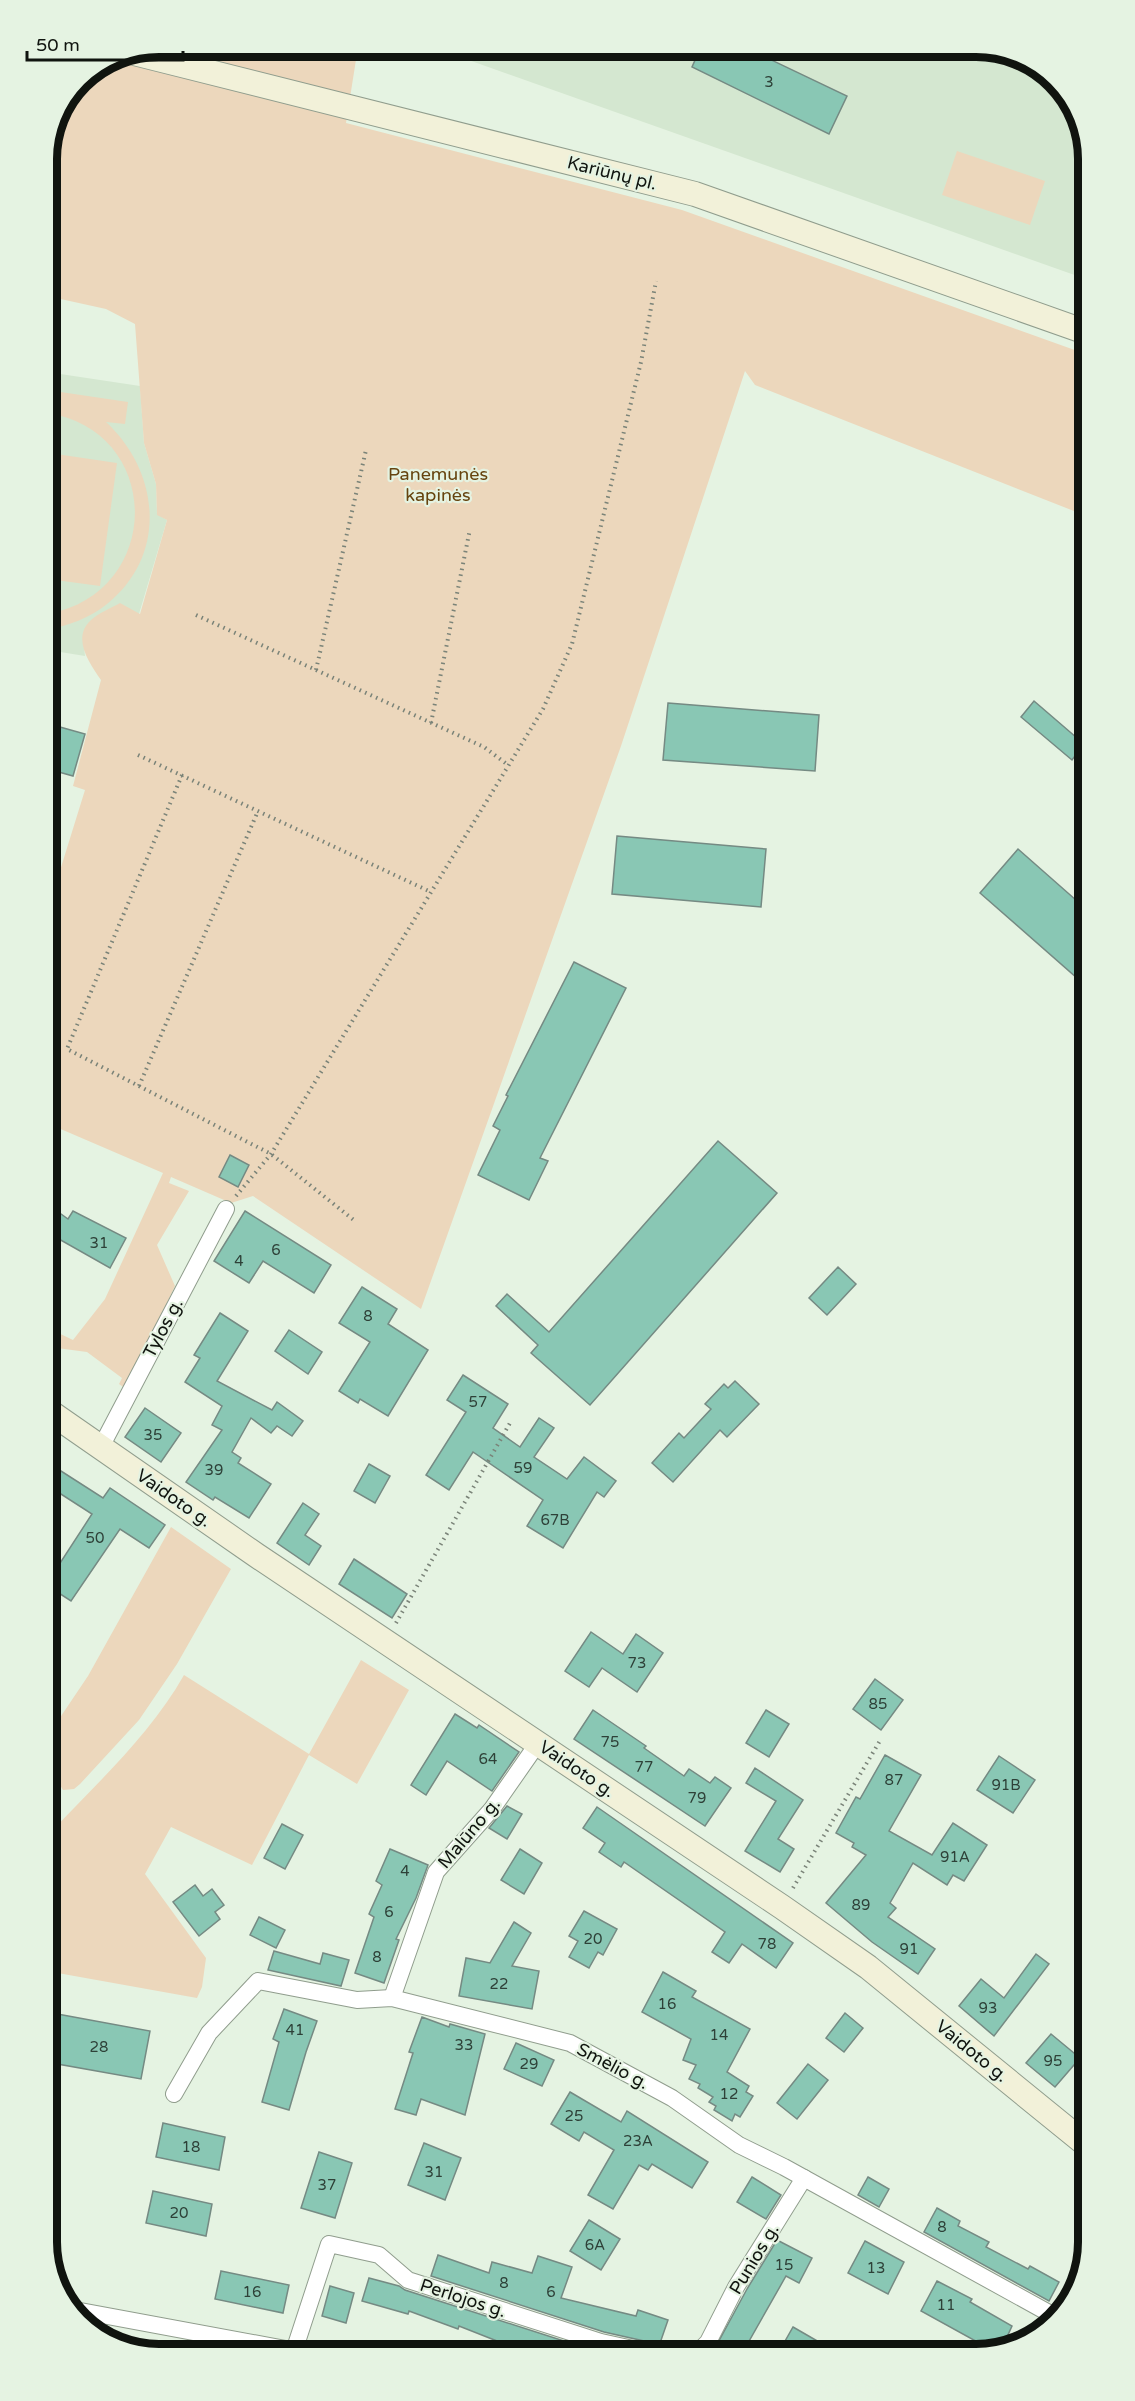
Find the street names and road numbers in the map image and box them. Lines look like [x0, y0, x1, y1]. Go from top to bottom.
street label: Kariūnų pl. [565, 151, 659, 195]
street label: Tylos g. [138, 1295, 188, 1361]
street label: Vaidoto g. [132, 1464, 216, 1532]
street label: Vaidoto g. [535, 1736, 619, 1802]
street label: Malūno g. [433, 1793, 505, 1873]
street label: Vaidoto g. [931, 2015, 1013, 2087]
street label: Smėlio g. [573, 2038, 653, 2094]
street label: Punios g. [724, 2220, 784, 2298]
street label: Perlojos g. [417, 2274, 509, 2322]

